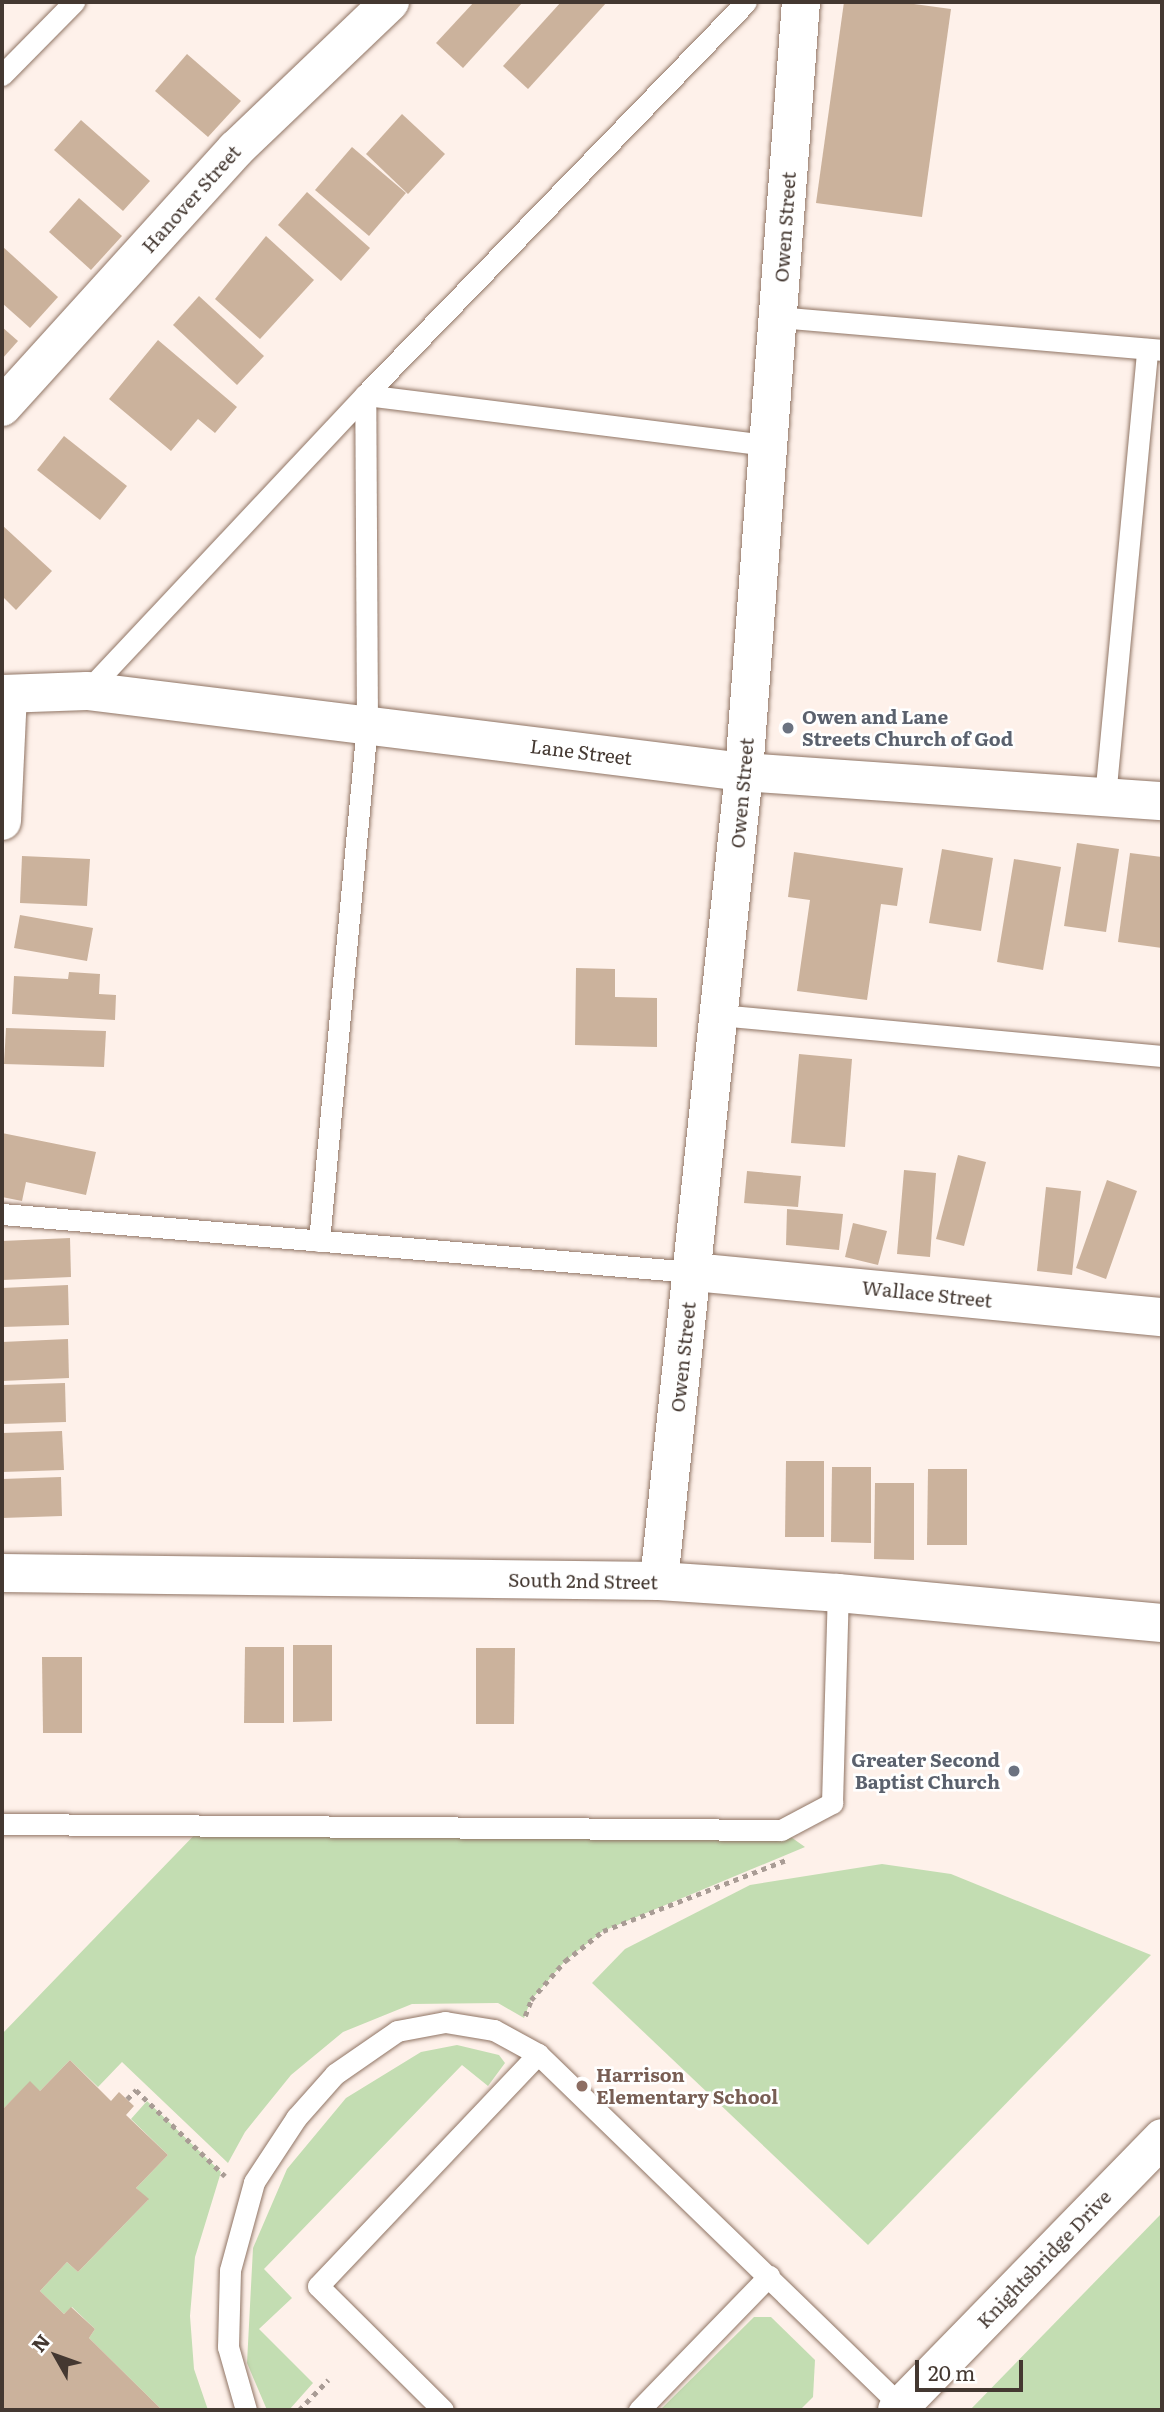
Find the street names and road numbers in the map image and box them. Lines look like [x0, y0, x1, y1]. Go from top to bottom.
street label: Hanover Street [137, 141, 245, 257]
street label: Owen Street [770, 171, 800, 283]
street label: Lane Street [529, 734, 633, 770]
street label: Owen Street [726, 737, 758, 849]
street label: Wallace Street [861, 1276, 993, 1312]
street label: Owen Street [666, 1301, 700, 1413]
street label: South 2nd Street [508, 1568, 658, 1594]
street label: Knightsbridge Drive [972, 2185, 1116, 2333]

